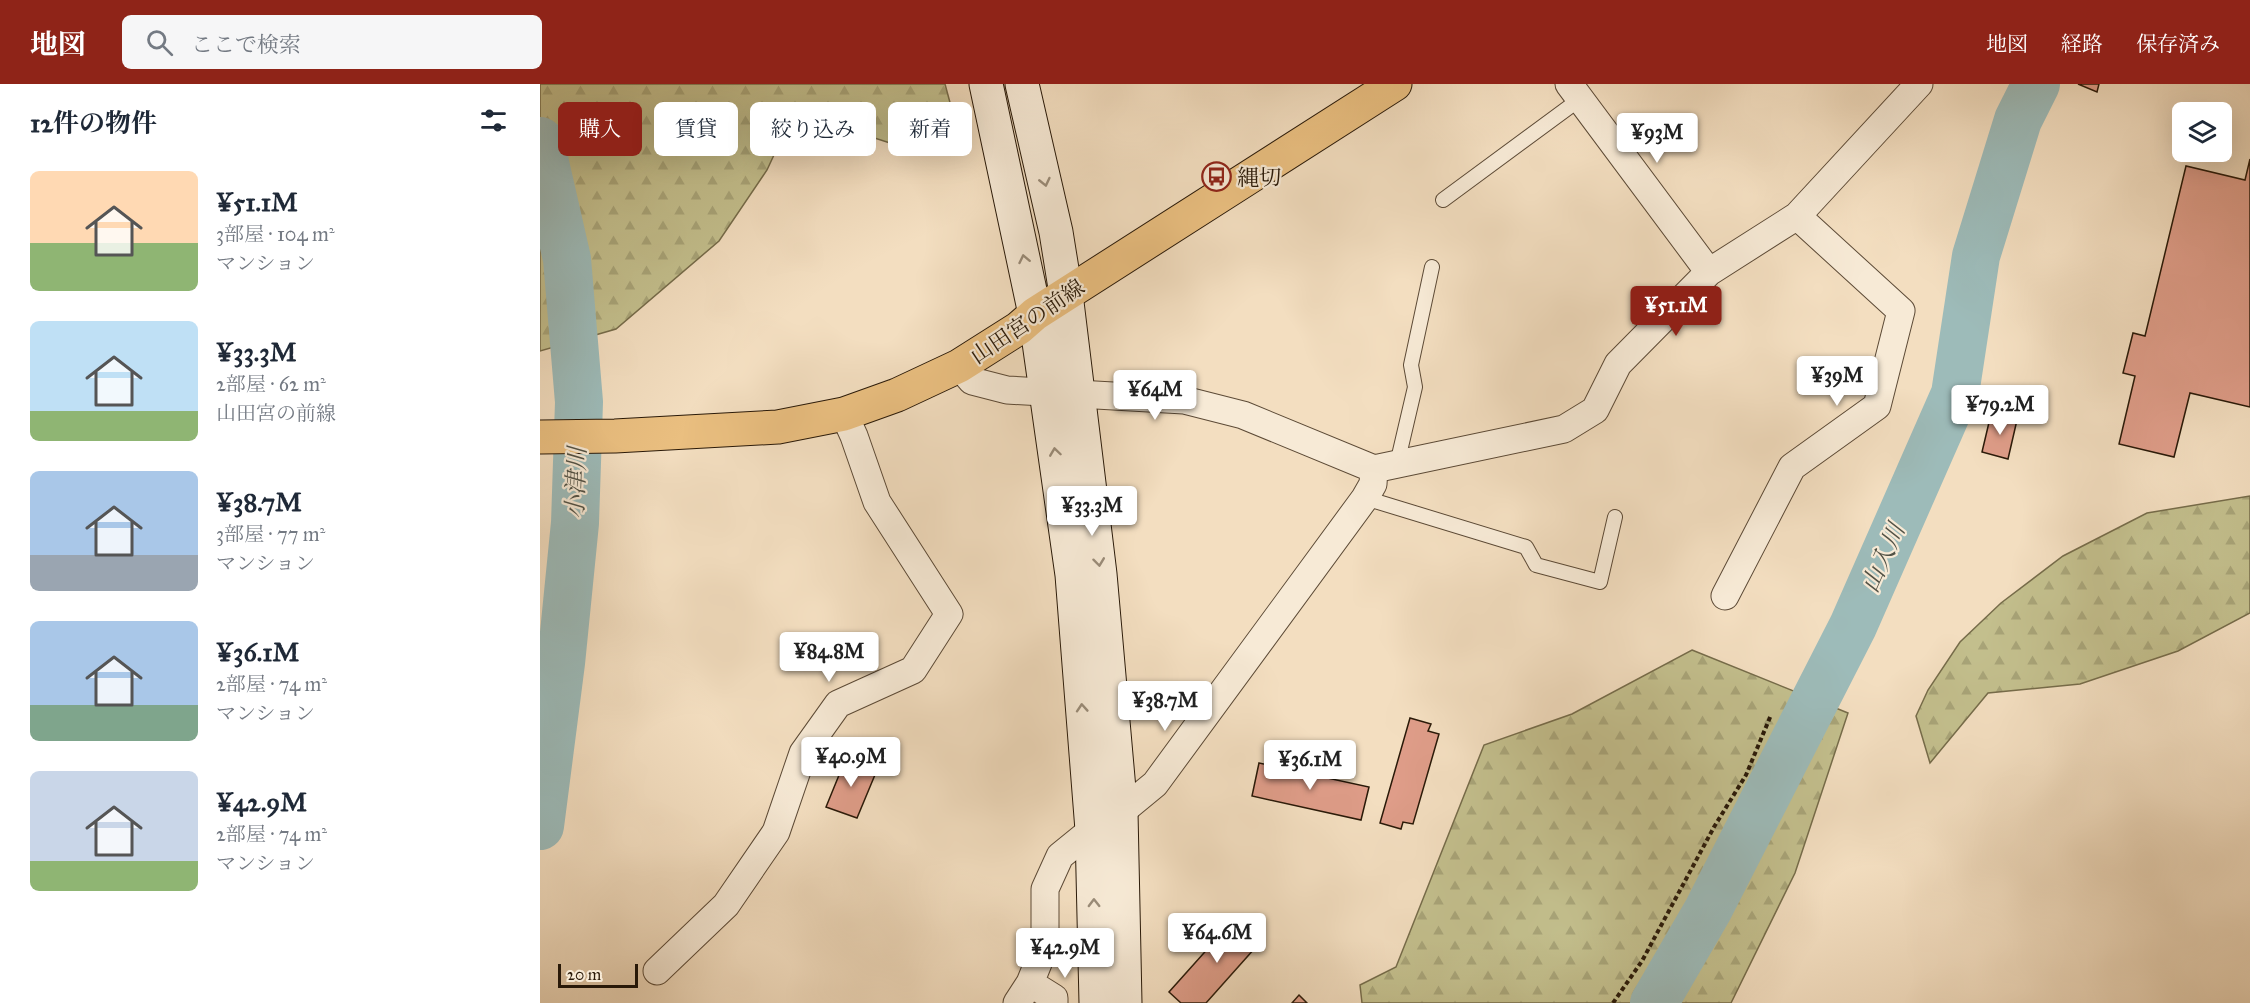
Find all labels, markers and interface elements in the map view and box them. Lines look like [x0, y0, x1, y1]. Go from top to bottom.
search box [122, 15, 542, 69]
icon: search [143, 26, 176, 59]
text: 地図 [30, 27, 86, 62]
text: ここで検索 [191, 31, 301, 58]
text: 地図 [1986, 31, 2028, 57]
text: 経路 [2061, 31, 2103, 57]
text: 保存済み [2136, 31, 2220, 57]
chip: 購入 [558, 102, 642, 156]
chip: 賃貸 [654, 102, 738, 156]
chip: 絞り込み [750, 102, 876, 156]
chip: 新着 [888, 102, 972, 156]
map controls [2172, 102, 2232, 162]
button: layers [2172, 102, 2232, 162]
icon: filters [477, 104, 510, 137]
text: 12件の物件 [30, 107, 157, 139]
pin: ¥93M [1621, 113, 1693, 164]
text: ¥93M [1631, 120, 1683, 144]
bus stop icon: 縄切 [1200, 161, 1232, 193]
place label: 縄切 [1237, 164, 1281, 191]
one-way arrow [1037, 177, 1050, 187]
text: ¥51.1M [216, 186, 298, 218]
icon: home [78, 195, 150, 267]
text: 3部屋 · 104 m² [216, 222, 335, 246]
text: マンション [216, 251, 315, 275]
one-way arrow [1018, 254, 1031, 264]
street label: 山田宮の前線 [965, 273, 1090, 370]
pin: ¥51.1M [1627, 286, 1725, 337]
text: ¥51.1M [1644, 293, 1708, 317]
text: ¥33.3M [216, 336, 296, 368]
icon: home [78, 345, 150, 417]
pin: ¥39M [1801, 356, 1873, 407]
text: ¥39M [1811, 363, 1863, 387]
pin: ¥64M [1119, 370, 1191, 421]
text: 2部屋 · 62 m² [216, 372, 326, 396]
text: ¥64M [1127, 377, 1183, 401]
pin: ¥79.2M [1951, 385, 2049, 436]
text: ¥79.2M [1965, 392, 2035, 416]
text: 山田宮の前線 [216, 401, 336, 425]
water label: 小津川 [560, 444, 592, 520]
one-way arrow [1049, 447, 1061, 456]
text: ¥38.7M [216, 486, 302, 518]
pin: ¥33.3M [1043, 486, 1141, 537]
text: ¥33.3M [1061, 493, 1123, 517]
icon: home [78, 495, 150, 567]
water label: 山入川 [1855, 516, 1913, 597]
text: 3部屋 · 77 m² [216, 522, 325, 546]
text: マンション [216, 551, 315, 575]
one-way arrow [1092, 557, 1104, 566]
pin: ¥84.8M [780, 632, 878, 683]
text: ¥36.1M [216, 636, 299, 668]
text: ¥84.8M [794, 639, 864, 663]
icon: home [78, 645, 150, 717]
text: 2部屋 · 74 m² [216, 672, 327, 696]
pin: ¥38.7M [1116, 681, 1214, 732]
text: ¥38.7M [1132, 688, 1198, 712]
text: マンション [216, 701, 315, 725]
one-way arrow [1076, 703, 1089, 712]
pin: ¥40.9M [802, 737, 900, 788]
pin: ¥36.1M [1261, 740, 1359, 791]
text: ¥40.9M [815, 744, 887, 768]
text: ¥36.1M [1278, 747, 1342, 771]
text: ¥42.9M [216, 786, 307, 818]
icon: home [78, 795, 150, 867]
text: 2部屋 · 74 m² [216, 822, 327, 846]
text: マンション [216, 851, 315, 875]
one-way arrow [1087, 898, 1100, 907]
pin: ¥64.6M [1168, 913, 1266, 964]
text: ¥64.6M [1182, 920, 1252, 944]
pin: ¥42.9M [1016, 928, 1114, 979]
text: ¥42.9M [1030, 935, 1100, 959]
scale bar [558, 961, 638, 988]
text: 20 m [567, 965, 601, 984]

